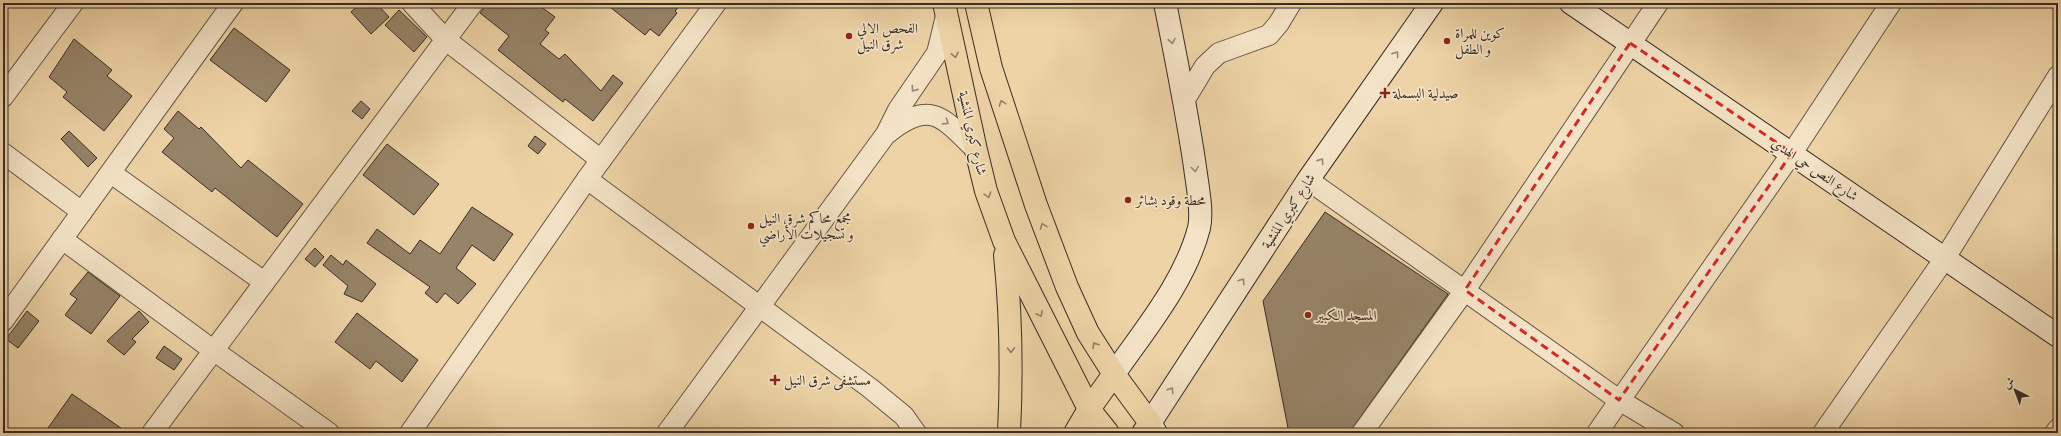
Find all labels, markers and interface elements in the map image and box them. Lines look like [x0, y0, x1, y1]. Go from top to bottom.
place label: الفحص الالي شرق النيل [857, 20, 918, 55]
place label: كوين للمراة و الطفل [1455, 25, 1505, 60]
marker: الفحص الالي شرق النيل [844, 31, 854, 41]
marker: كوين للمراة و الطفل [1442, 36, 1452, 46]
one-way arrow [1168, 38, 1176, 44]
one-way arrow [950, 52, 958, 58]
one-way arrow [1391, 52, 1398, 59]
one-way arrow [912, 84, 919, 91]
place label: صيدلية البسملة [1392, 85, 1459, 102]
marker: صيدلية البسملة [1380, 88, 1390, 98]
street label: شارع كبري المنشية [952, 89, 990, 178]
one-way arrow [998, 100, 1007, 107]
one-way arrow [941, 118, 948, 125]
street label: شارع النص حي الهدي [1766, 134, 1861, 207]
one-way arrow [1316, 158, 1324, 165]
one-way arrow [1190, 166, 1199, 172]
street label: شارع كبري المنشية [1258, 171, 1322, 254]
one-way arrow [983, 191, 992, 198]
place label: محطة وقود بشائر [1134, 192, 1206, 209]
marker: محطة وقود بشائر [1123, 195, 1133, 205]
place label: مجمع محاكم شرق النيل و تسجيلات الأراضي [759, 210, 854, 248]
marker: مجمع محاكم شرق النيل و تسجيلات الأراضي [746, 221, 756, 231]
one-way arrow [1040, 223, 1048, 230]
one-way arrow [1237, 278, 1245, 285]
place label: المسجد الكبير [1314, 307, 1376, 324]
one-way arrow [1035, 310, 1042, 317]
marker: المسجد الكبير [1303, 310, 1313, 320]
one-way arrow [1093, 342, 1100, 349]
one-way arrow [1007, 347, 1015, 353]
north arrow [1995, 370, 2035, 410]
place label: مستشفى شرق النيل [784, 372, 871, 391]
marker: مستشفى شرق النيل [769, 374, 781, 386]
text: ش [2000, 374, 2017, 391]
one-way arrow [1166, 387, 1174, 394]

